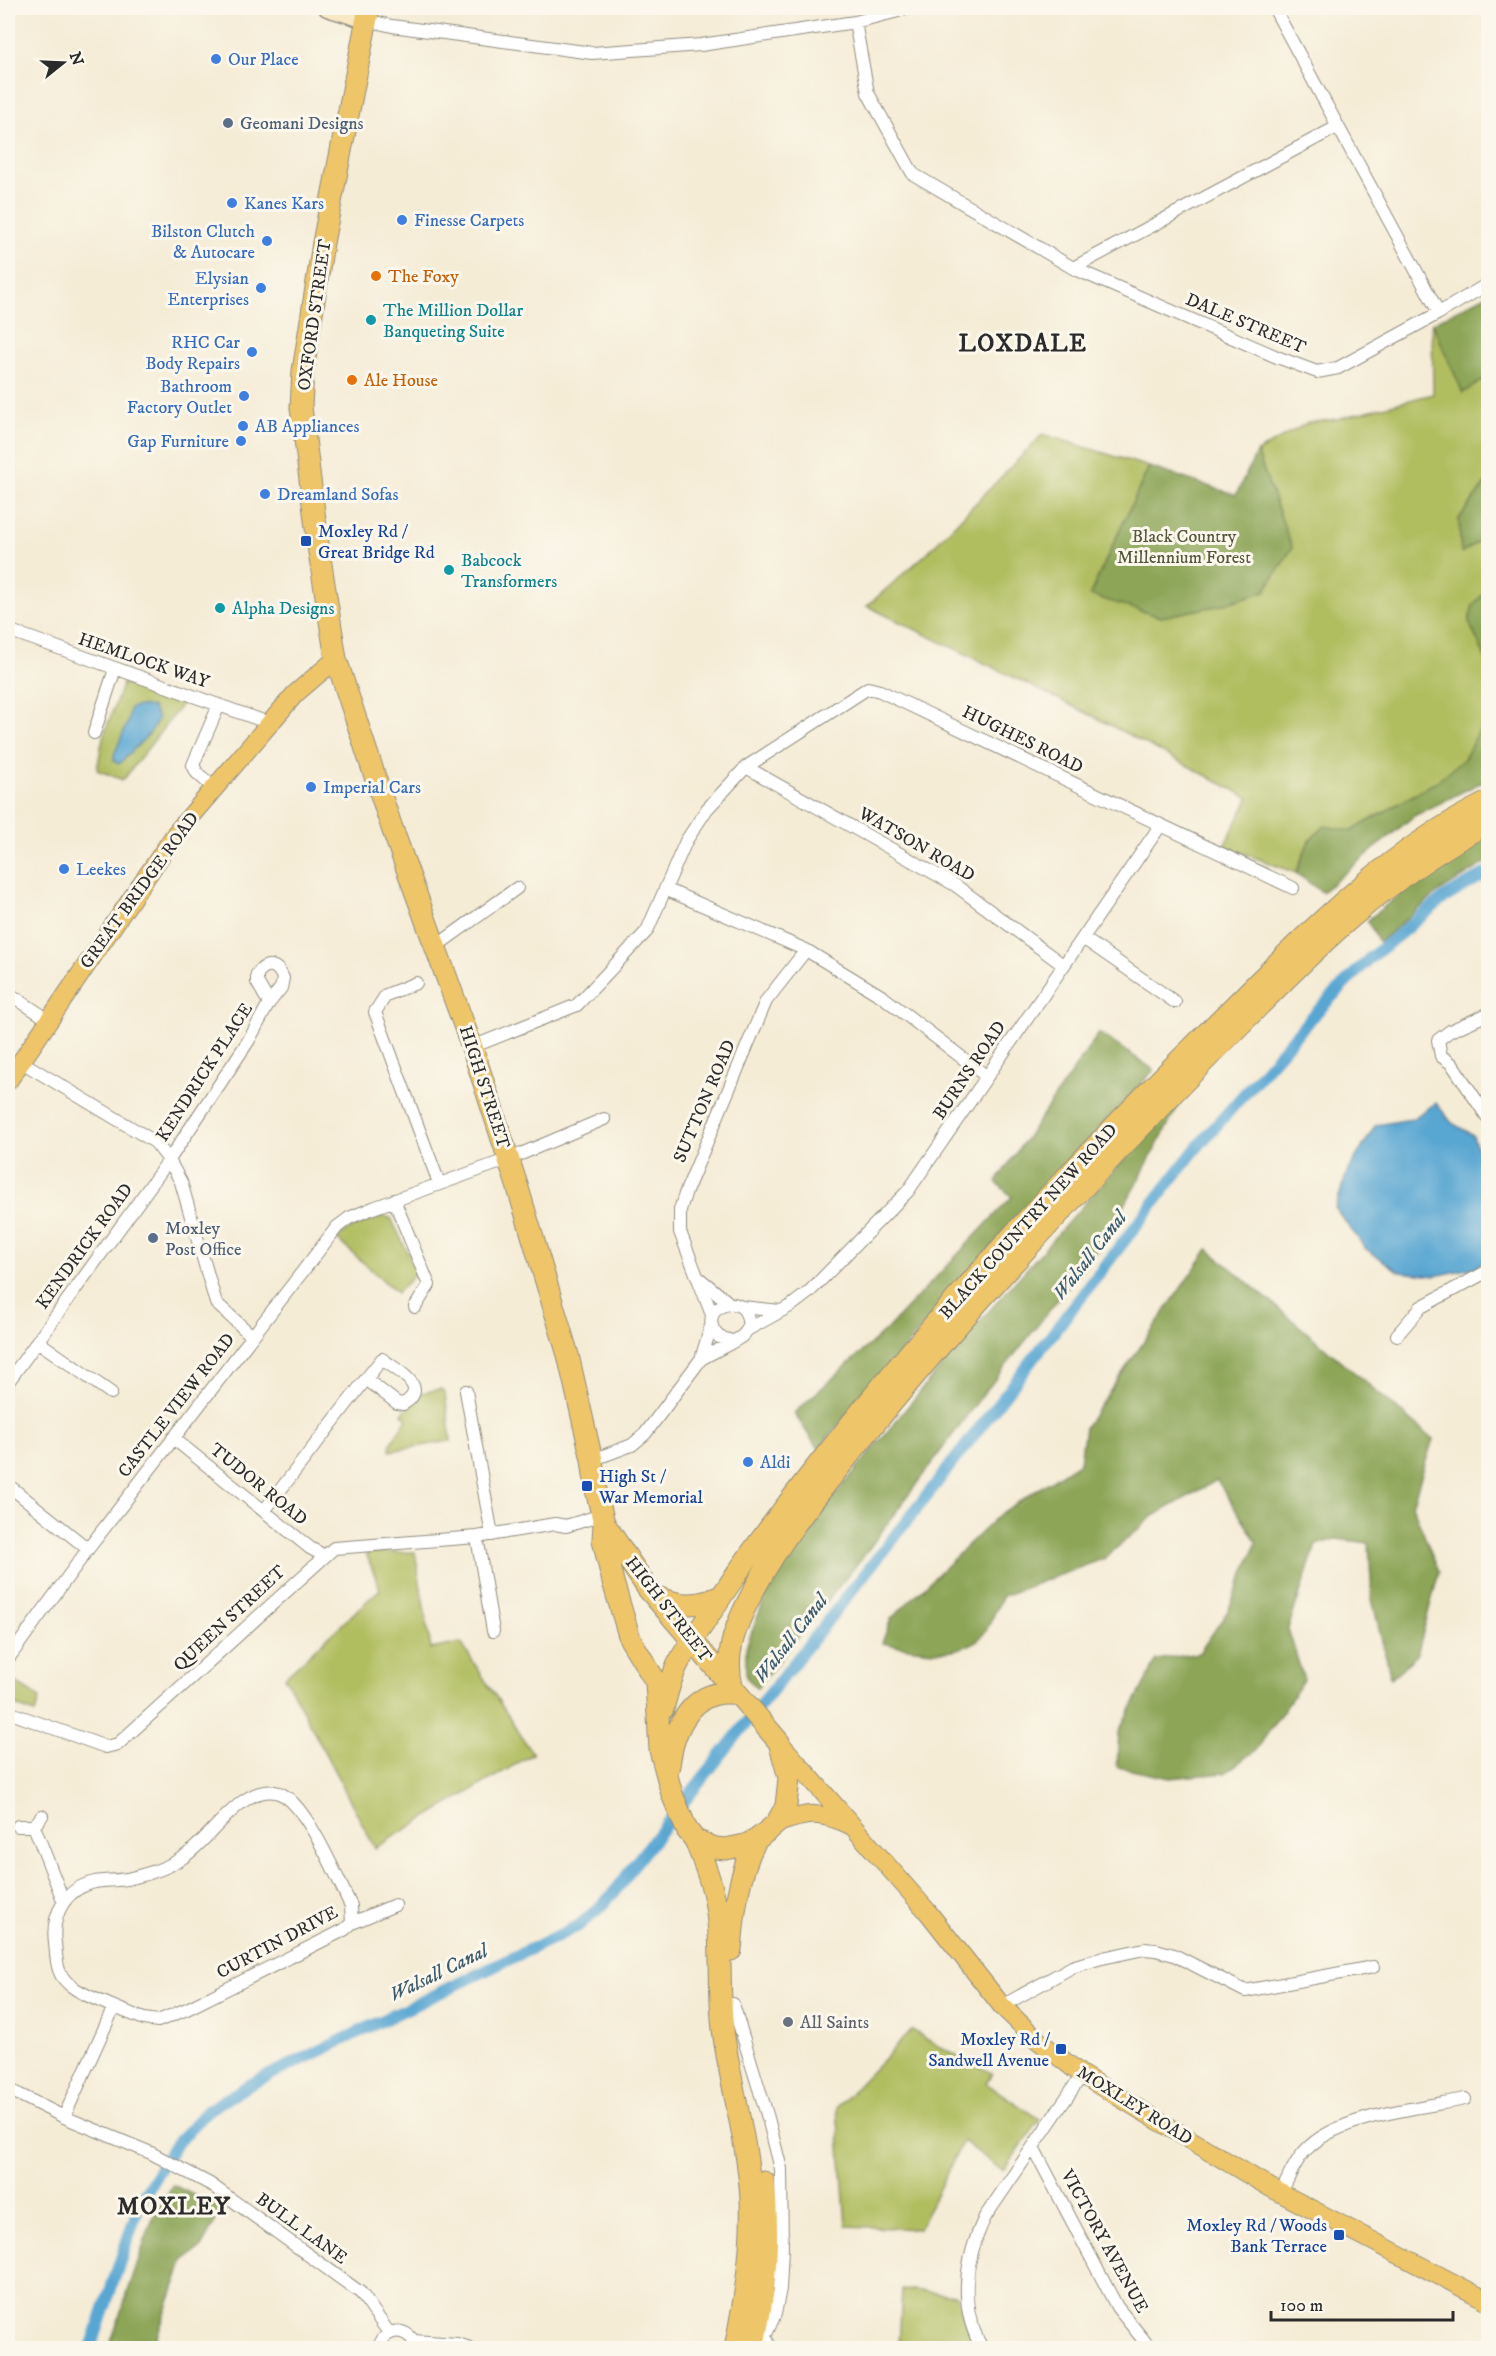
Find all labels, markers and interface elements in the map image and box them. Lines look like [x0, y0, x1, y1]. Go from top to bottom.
north arrow [33, 33, 93, 93]
text: N [65, 49, 88, 68]
place label: Our Place [228, 49, 299, 71]
marker: Our Place [209, 52, 223, 66]
place label: Geomani Designs [240, 113, 364, 135]
marker: Geomani Designs [221, 116, 235, 130]
place label: Kanes Kars [244, 193, 324, 215]
marker: Kanes Kars [225, 196, 239, 210]
place label: Finesse Carpets [414, 210, 524, 232]
marker: Finesse Carpets [395, 213, 409, 227]
place label: Bilston Clutch & Autocare [151, 221, 256, 264]
marker: Bilston Clutch & Autocare [260, 234, 274, 248]
street label: OXFORD STREET [293, 238, 337, 392]
place label: The Foxy [388, 266, 459, 288]
place label: Elysian Enterprises [167, 268, 250, 311]
marker: The Foxy [369, 269, 383, 283]
marker: Elysian Enterprises [254, 281, 268, 295]
street label: DALE STREET [1182, 289, 1309, 359]
place label: The Million Dollar Banqueting Suite [383, 300, 523, 343]
marker: The Million Dollar Banqueting Suite [364, 313, 378, 327]
district label: LOXDALE [959, 329, 1088, 359]
place label: RHC Car Body Repairs [145, 332, 240, 375]
marker: RHC Car Body Repairs [245, 345, 259, 359]
place label: Ale House [364, 370, 438, 392]
marker: Ale House [345, 373, 359, 387]
place label: Bathroom Factory Outlet [127, 376, 232, 419]
marker: Bathroom Factory Outlet [237, 389, 251, 403]
place label: AB Appliances [255, 416, 359, 438]
marker: AB Appliances [236, 419, 250, 433]
place label: Gap Furniture [127, 431, 229, 453]
marker: Gap Furniture [234, 434, 248, 448]
place label: Dreamland Sofas [277, 484, 399, 506]
marker: Dreamland Sofas [258, 487, 272, 501]
place label: Moxley Rd / Great Bridge Rd [318, 521, 435, 564]
park label: Black Country Millennium Forest [1117, 526, 1251, 569]
marker: Moxley Rd / Great Bridge Rd [299, 534, 313, 548]
place label: Babcock Transformers [461, 550, 557, 593]
marker: Babcock Transformers [442, 563, 456, 577]
place label: Alpha Designs [232, 598, 334, 620]
marker: Alpha Designs [213, 601, 227, 615]
street label: HEMLOCK WAY [75, 628, 213, 694]
street label: HUGHES ROAD [958, 701, 1087, 779]
place label: Imperial Cars [323, 777, 421, 799]
marker: Imperial Cars [304, 780, 318, 794]
street label: WATSON ROAD [854, 802, 979, 887]
street label: GREAT BRIDGE ROAD [76, 808, 204, 973]
place label: Leekes [76, 859, 126, 881]
marker: Leekes [57, 862, 71, 876]
street label: KENDRICK PLACE [152, 999, 258, 1146]
street label: BURNS ROAD [929, 1017, 1011, 1124]
street label: HIGH STREET [454, 1023, 514, 1152]
street label: SUTTON ROAD [669, 1037, 741, 1166]
street label: BLACK COUNTRY NEW ROAD [935, 1119, 1122, 1324]
street label: KENDRICK ROAD [32, 1179, 138, 1314]
water label: Walsall Canal [1048, 1205, 1134, 1306]
place label: Moxley Post Office [165, 1218, 242, 1261]
marker: Moxley Post Office [146, 1231, 160, 1245]
street label: CASTLE VIEW ROAD [114, 1329, 240, 1482]
street label: TUDOR ROAD [205, 1439, 311, 1531]
place label: Aldi [760, 1452, 791, 1474]
marker: Aldi [741, 1455, 755, 1469]
place label: High St / War Memorial [598, 1466, 703, 1509]
marker: High St / War Memorial [580, 1479, 594, 1493]
street label: HIGH STREET [620, 1552, 717, 1667]
street label: QUEEN STREET [169, 1561, 291, 1676]
water label: Walsall Canal [749, 1588, 835, 1689]
street label: CURTIN DRIVE [213, 1902, 342, 1984]
water label: Walsall Canal [385, 1938, 494, 2008]
place label: All Saints [800, 2012, 869, 2034]
marker: All Saints [781, 2015, 795, 2029]
place label: Moxley Rd / Sandwell Avenue [928, 2029, 1051, 2072]
marker: Moxley Rd / Sandwell Avenue [1054, 2042, 1068, 2056]
street label: MOXLEY ROAD [1073, 2062, 1196, 2150]
street label: VICTORY AVENUE [1055, 2165, 1153, 2317]
street label: BULL LANE [252, 2188, 351, 2269]
district label: MOXLEY [117, 2192, 231, 2222]
place label: Moxley Rd / Woods Bank Terrace [1186, 2215, 1327, 2258]
marker: Moxley Rd / Woods Bank Terrace [1332, 2228, 1346, 2242]
scale bar [1271, 2284, 1452, 2322]
text: 100 m [1280, 2295, 1323, 2317]

